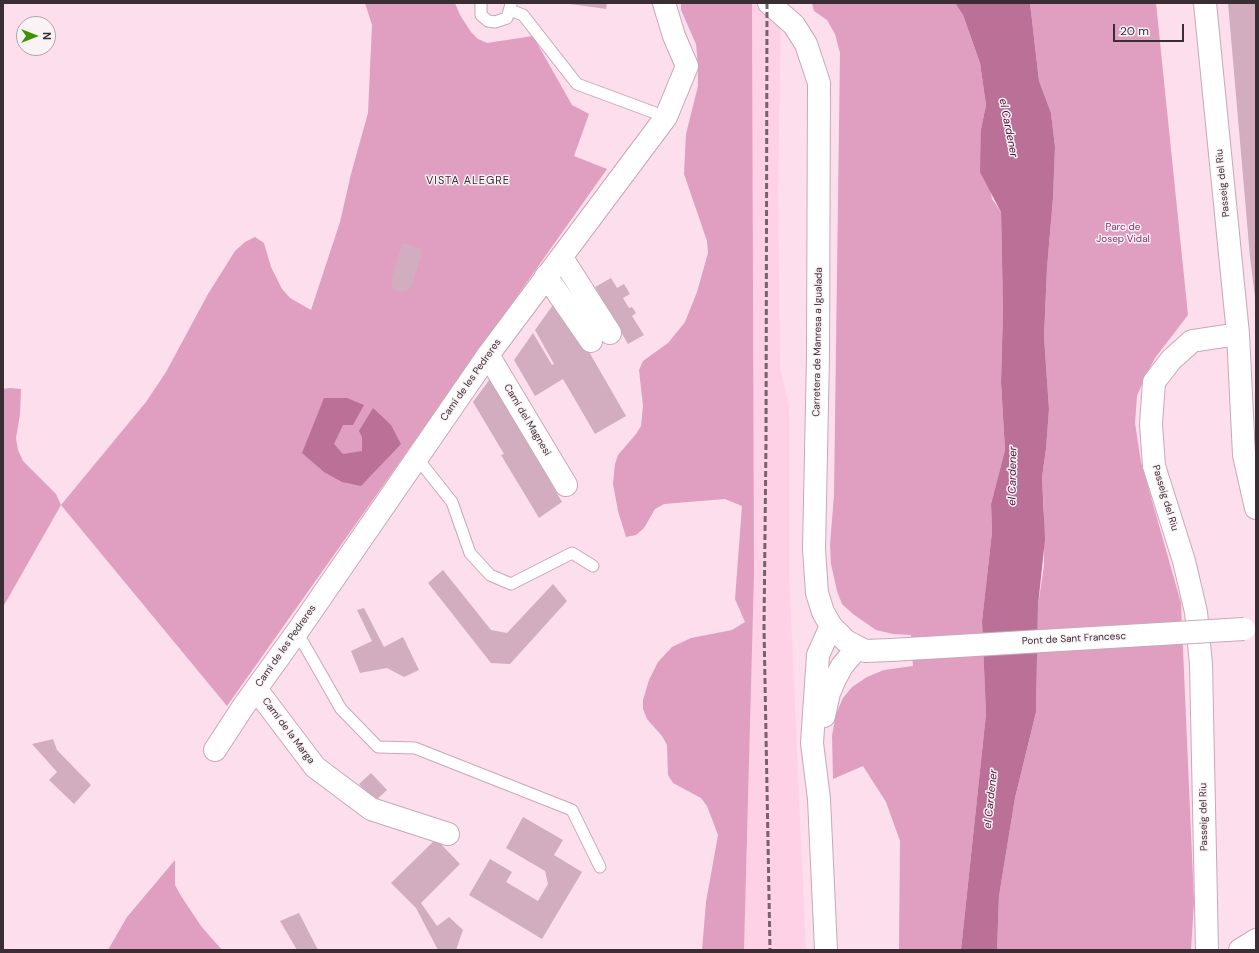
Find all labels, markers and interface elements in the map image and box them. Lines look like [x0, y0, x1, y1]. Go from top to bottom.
north arrow [16, 16, 56, 56]
scale bar [1115, 16, 1186, 42]
text: 20 m [1120, 23, 1149, 39]
text: N [40, 32, 54, 40]
water label: el Cardener [996, 98, 1020, 158]
street label: Passeig del Riu [1213, 148, 1233, 218]
district label: VISTA ALEGRE [426, 174, 510, 188]
park label: Parc de Josep Vidal [1096, 221, 1150, 244]
street label: Carretera de Manresa a Igualada [811, 267, 825, 417]
street label: Camí de les Pedreres [438, 337, 504, 423]
street label: Camí del Magnesi [501, 382, 553, 458]
water label: el Cardener [1006, 446, 1020, 506]
street label: Passeig del Riu [1149, 464, 1181, 532]
street label: Camí de les Pedreres [253, 603, 319, 689]
street label: Pont de Sant Francesc [1022, 630, 1126, 648]
street label: Camí de la Marga [259, 696, 317, 766]
water label: el Cardener [981, 769, 1001, 829]
street label: Passeig del Riu [1197, 783, 1211, 851]

